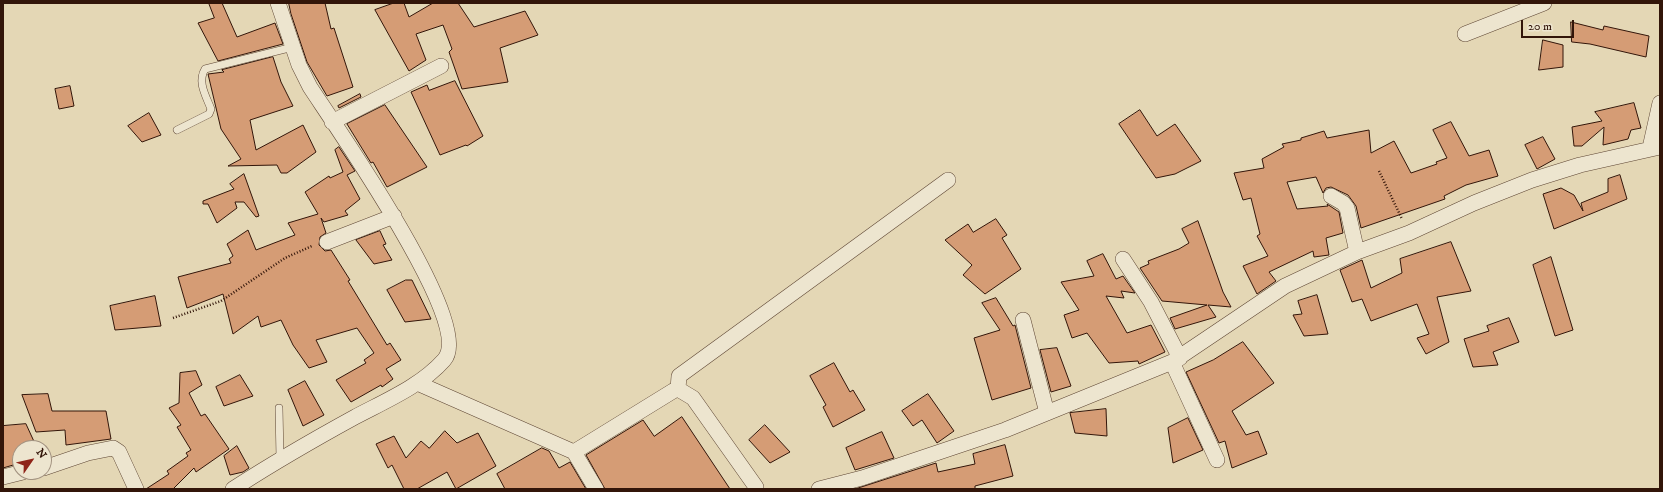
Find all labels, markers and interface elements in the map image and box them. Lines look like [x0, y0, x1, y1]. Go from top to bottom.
scale bar [1523, 12, 1576, 38]
text: 20 m [1528, 19, 1552, 34]
north arrow [12, 440, 52, 480]
text: N [33, 446, 49, 462]

